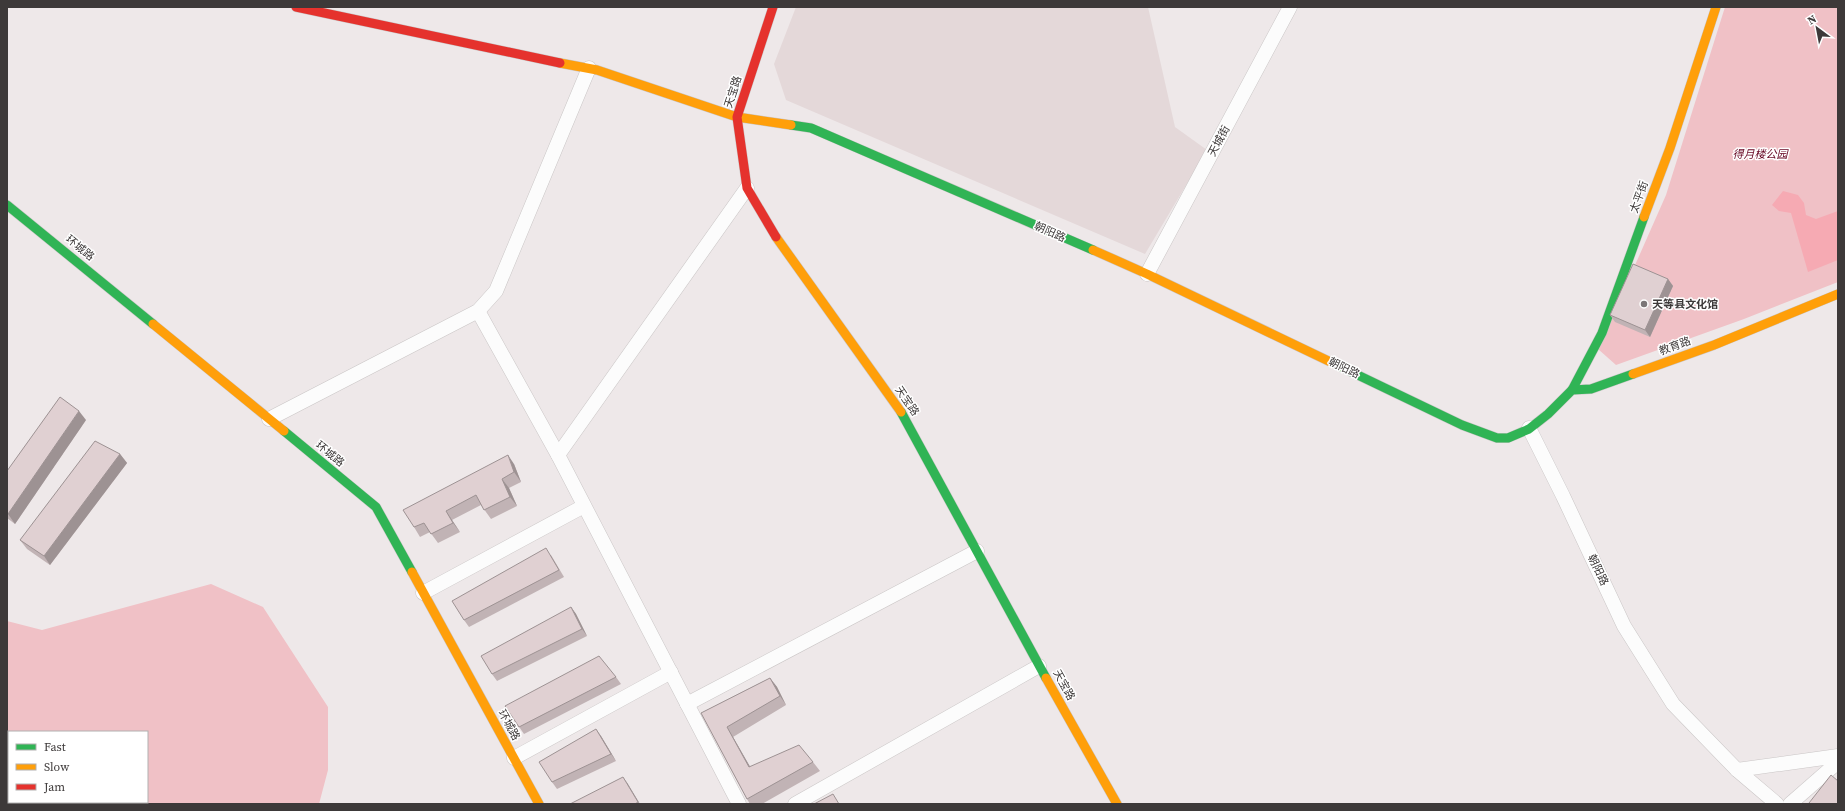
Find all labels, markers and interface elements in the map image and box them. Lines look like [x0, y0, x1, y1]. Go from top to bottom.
north arrow [1797, 8, 1837, 48]
text: N [1805, 11, 1819, 28]
street label: 天宝路 [721, 74, 745, 110]
street label: 天城街 [1205, 123, 1233, 159]
park label: 得月楼公园 [1733, 147, 1789, 162]
street label: 太平街 [1626, 179, 1652, 215]
street label: 朝阳路 [1032, 218, 1068, 246]
street label: 环城路 [62, 232, 98, 264]
place label: 天等县文化馆 [1652, 297, 1718, 312]
marker: 天等县文化馆 [1639, 299, 1649, 309]
street label: 教育路 [1657, 333, 1693, 359]
street label: 朝阳路 [1326, 354, 1362, 382]
street label: 天宝路 [892, 383, 922, 419]
street label: 环城路 [312, 438, 348, 470]
street label: 朝阳路 [1584, 552, 1612, 588]
street label: 天宝路 [1049, 667, 1079, 703]
street label: 环城路 [494, 707, 524, 743]
legend [8, 731, 148, 803]
text: Fast [44, 739, 66, 755]
text: Slow [44, 759, 70, 775]
text: Jam [43, 779, 65, 795]

